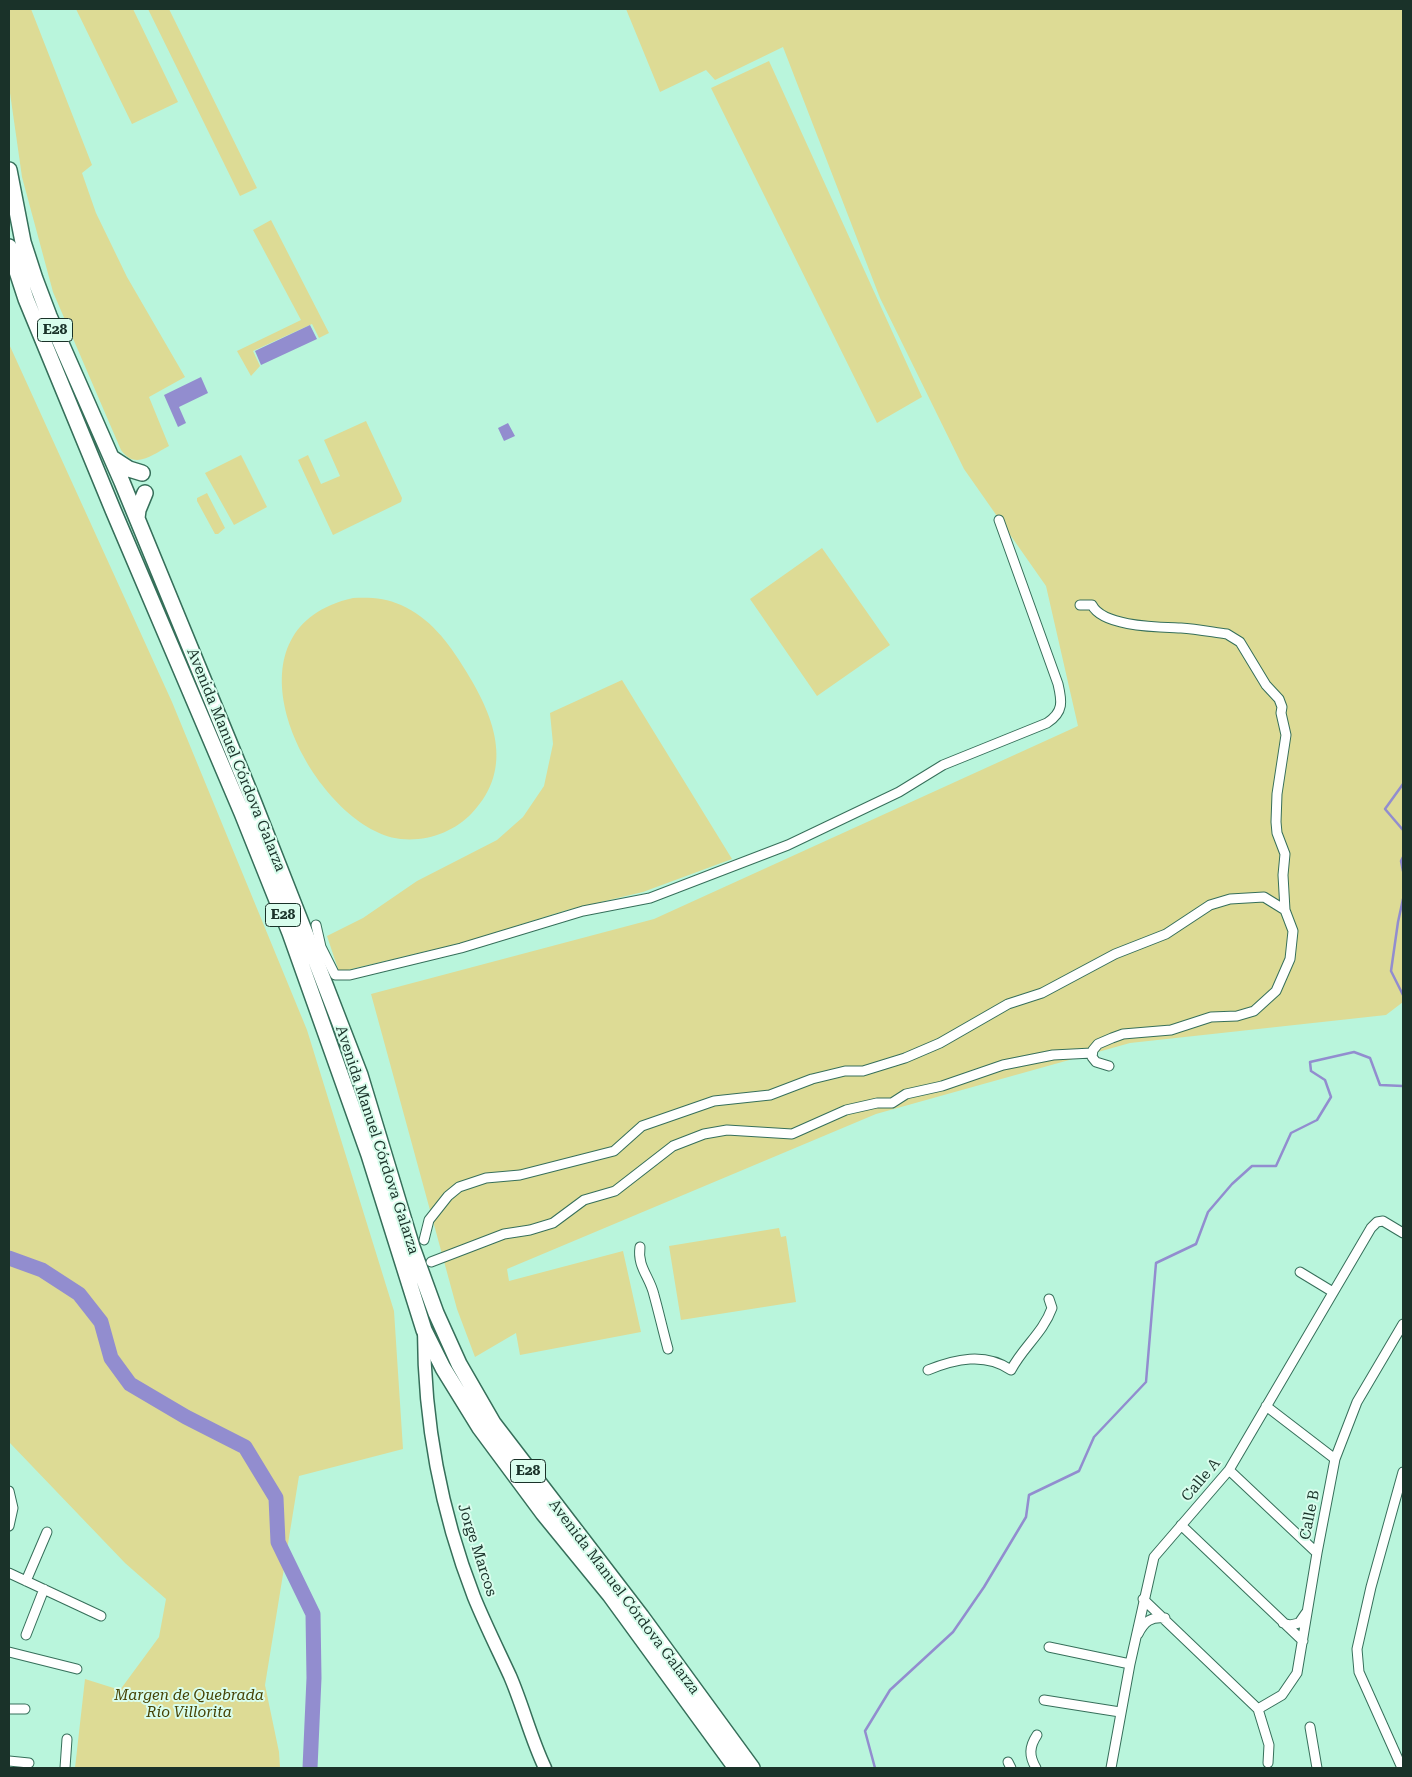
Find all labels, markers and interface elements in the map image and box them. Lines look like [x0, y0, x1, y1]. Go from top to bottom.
road number: E28 [38, 318, 72, 342]
street label: Avenida Manuel Córdova Galarza [183, 646, 289, 874]
road number: E28 [266, 904, 300, 926]
street label: Avenida Manuel Córdova Galarza [331, 1023, 423, 1257]
street label: Calle A [1178, 1455, 1224, 1505]
road number: E28 [510, 1460, 546, 1482]
street label: Calle B [1296, 1489, 1324, 1541]
street label: Avenida Manuel Córdova Galarza [545, 1496, 703, 1698]
street label: Jorge Marcos [454, 1501, 500, 1599]
park label: Margen de Quebrada Río Villorita [114, 1687, 264, 1722]

